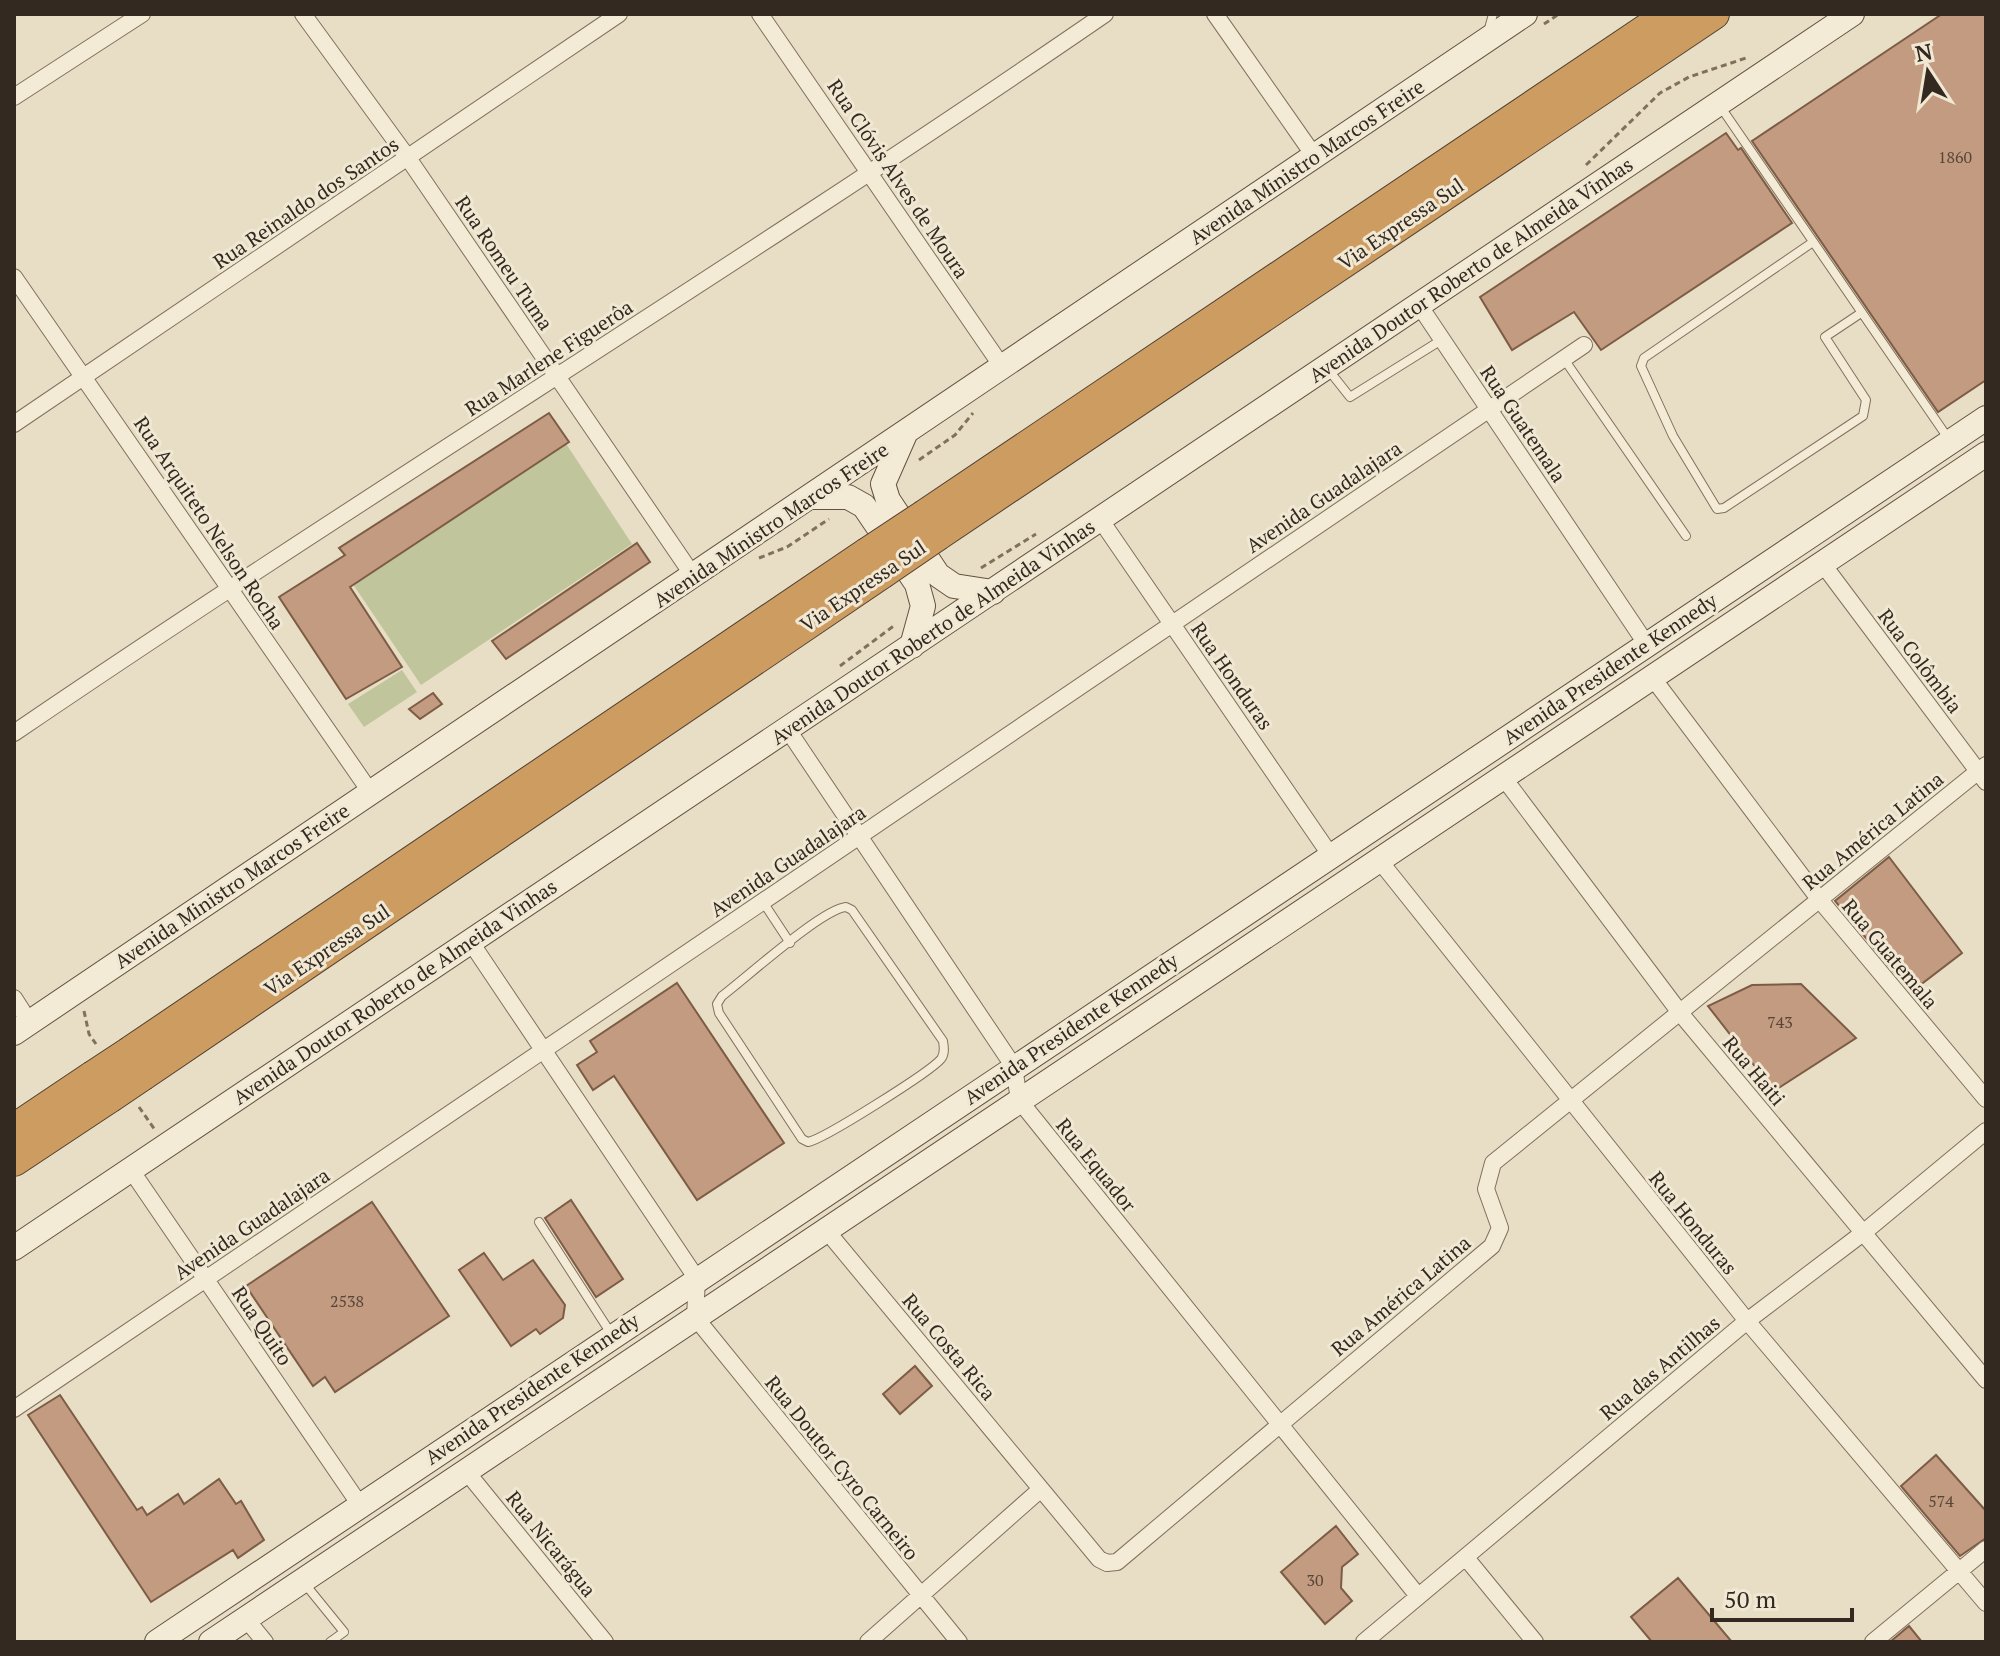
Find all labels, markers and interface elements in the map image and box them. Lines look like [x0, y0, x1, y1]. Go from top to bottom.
north arrow [1888, 32, 1968, 112]
text: N [1913, 36, 1935, 68]
street label: Avenida Ministro Marcos Freire [1184, 73, 1430, 251]
street label: Rua Clóvis Alves de Moura [822, 74, 975, 284]
street label: Rua Reinaldo dos Santos [208, 130, 404, 275]
house number: 1860 [1938, 146, 1972, 168]
street label: Avenida Doutor Roberto de Almeida Vinhas [1303, 151, 1638, 389]
street label: Via Expressa Sul [1333, 172, 1469, 276]
street label: Rua Romeu Tuma [449, 190, 559, 335]
street label: Rua Marlene Figuerôa [460, 293, 638, 422]
street label: Rua Guatemala [1474, 360, 1572, 487]
street label: Rua Arquiteto Nelson Rocha [128, 411, 291, 634]
street label: Avenida Guadalajara [1241, 434, 1407, 559]
street label: Avenida Ministro Marcos Freire [648, 436, 894, 614]
street label: Avenida Doutor Roberto de Almeida Vinhas [765, 513, 1100, 751]
street label: Via Expressa Sul [795, 534, 931, 638]
street label: Avenida Presidente Kennedy [1497, 586, 1723, 750]
street label: Rua Colômbia [1872, 603, 1968, 718]
street label: Rua Honduras [1185, 616, 1280, 735]
street label: Rua América Latina [1796, 765, 1949, 896]
street label: Avenida Ministro Marcos Freire [109, 797, 355, 975]
street label: Avenida Guadalajara [705, 798, 871, 923]
street label: Avenida Doutor Roberto de Almeida Vinhas [227, 873, 562, 1111]
street label: Rua Guatemala [1836, 893, 1944, 1014]
street label: Via Expressa Sul [259, 898, 395, 1002]
street label: Avenida Presidente Kennedy [958, 946, 1184, 1110]
house number: 743 [1767, 1011, 1793, 1033]
street label: Rua Haiti [1717, 1030, 1792, 1111]
street label: Rua Equador [1050, 1112, 1143, 1217]
street label: Avenida Guadalajara [169, 1161, 335, 1286]
street label: Rua Honduras [1643, 1165, 1743, 1280]
street label: Rua América Latina [1325, 1229, 1476, 1362]
street label: Rua Quito [226, 1281, 299, 1371]
street label: Rua Costa Rica [897, 1287, 1002, 1406]
house number: 2538 [330, 1290, 364, 1312]
street label: Avenida Presidente Kennedy [419, 1306, 645, 1470]
street label: Rua das Antilhas [1594, 1309, 1725, 1426]
street label: Rua Doutor Cyro Carneiro [759, 1370, 925, 1566]
street label: Rua Nicarágua [500, 1485, 603, 1602]
house number: 574 [1928, 1490, 1954, 1512]
house number: 30 [1306, 1569, 1324, 1591]
scale bar [1712, 1572, 1852, 1622]
text: 50 m [1724, 1583, 1776, 1615]

